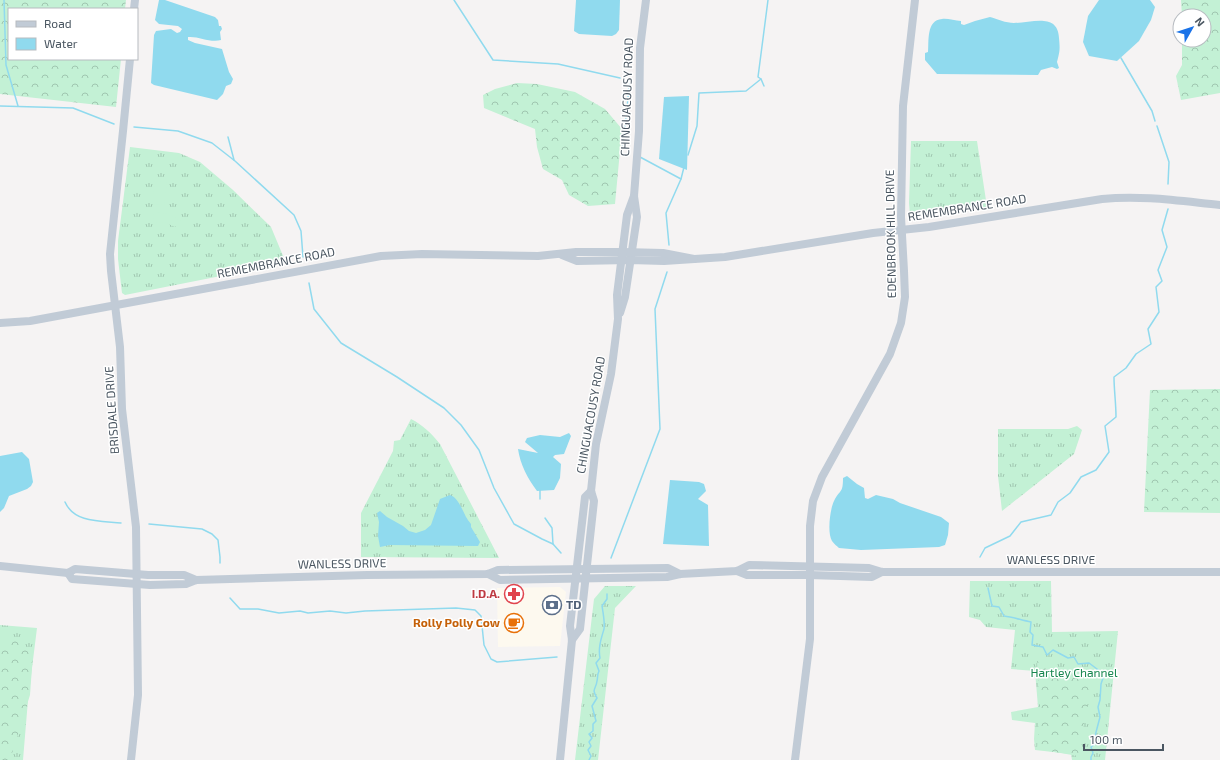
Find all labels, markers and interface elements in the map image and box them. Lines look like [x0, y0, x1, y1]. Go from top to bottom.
legend [8, 8, 138, 60]
north arrow [1172, 8, 1212, 48]
text: N [1193, 14, 1208, 29]
text: Road [44, 16, 72, 30]
text: Water [44, 36, 78, 50]
street label: CHINGUACOUSY ROAD [617, 37, 635, 157]
street label: EDENBROOK HILL DRIVE [882, 169, 898, 299]
street label: REMEMBRANCE ROAD [907, 191, 1027, 223]
street label: REMEMBRANCE ROAD [216, 244, 336, 280]
street label: CHINGUACOUSY ROAD [573, 355, 607, 475]
street label: BRISDALE DRIVE [101, 365, 121, 455]
street label: WANLESS DRIVE [1007, 552, 1096, 566]
street label: WANLESS DRIVE [298, 555, 387, 571]
pharmacy icon: I.D.A. [503, 583, 525, 605]
place label: I.D.A. [472, 586, 500, 600]
bank icon: TD [541, 594, 563, 616]
place label: TD [566, 597, 581, 611]
cafe icon: Rolly Polly Cow [503, 612, 525, 634]
place label: Rolly Polly Cow [413, 615, 501, 630]
park label: Hartley Channel [1030, 665, 1118, 679]
scale bar [1084, 726, 1163, 752]
text: 100 m [1090, 732, 1122, 746]

